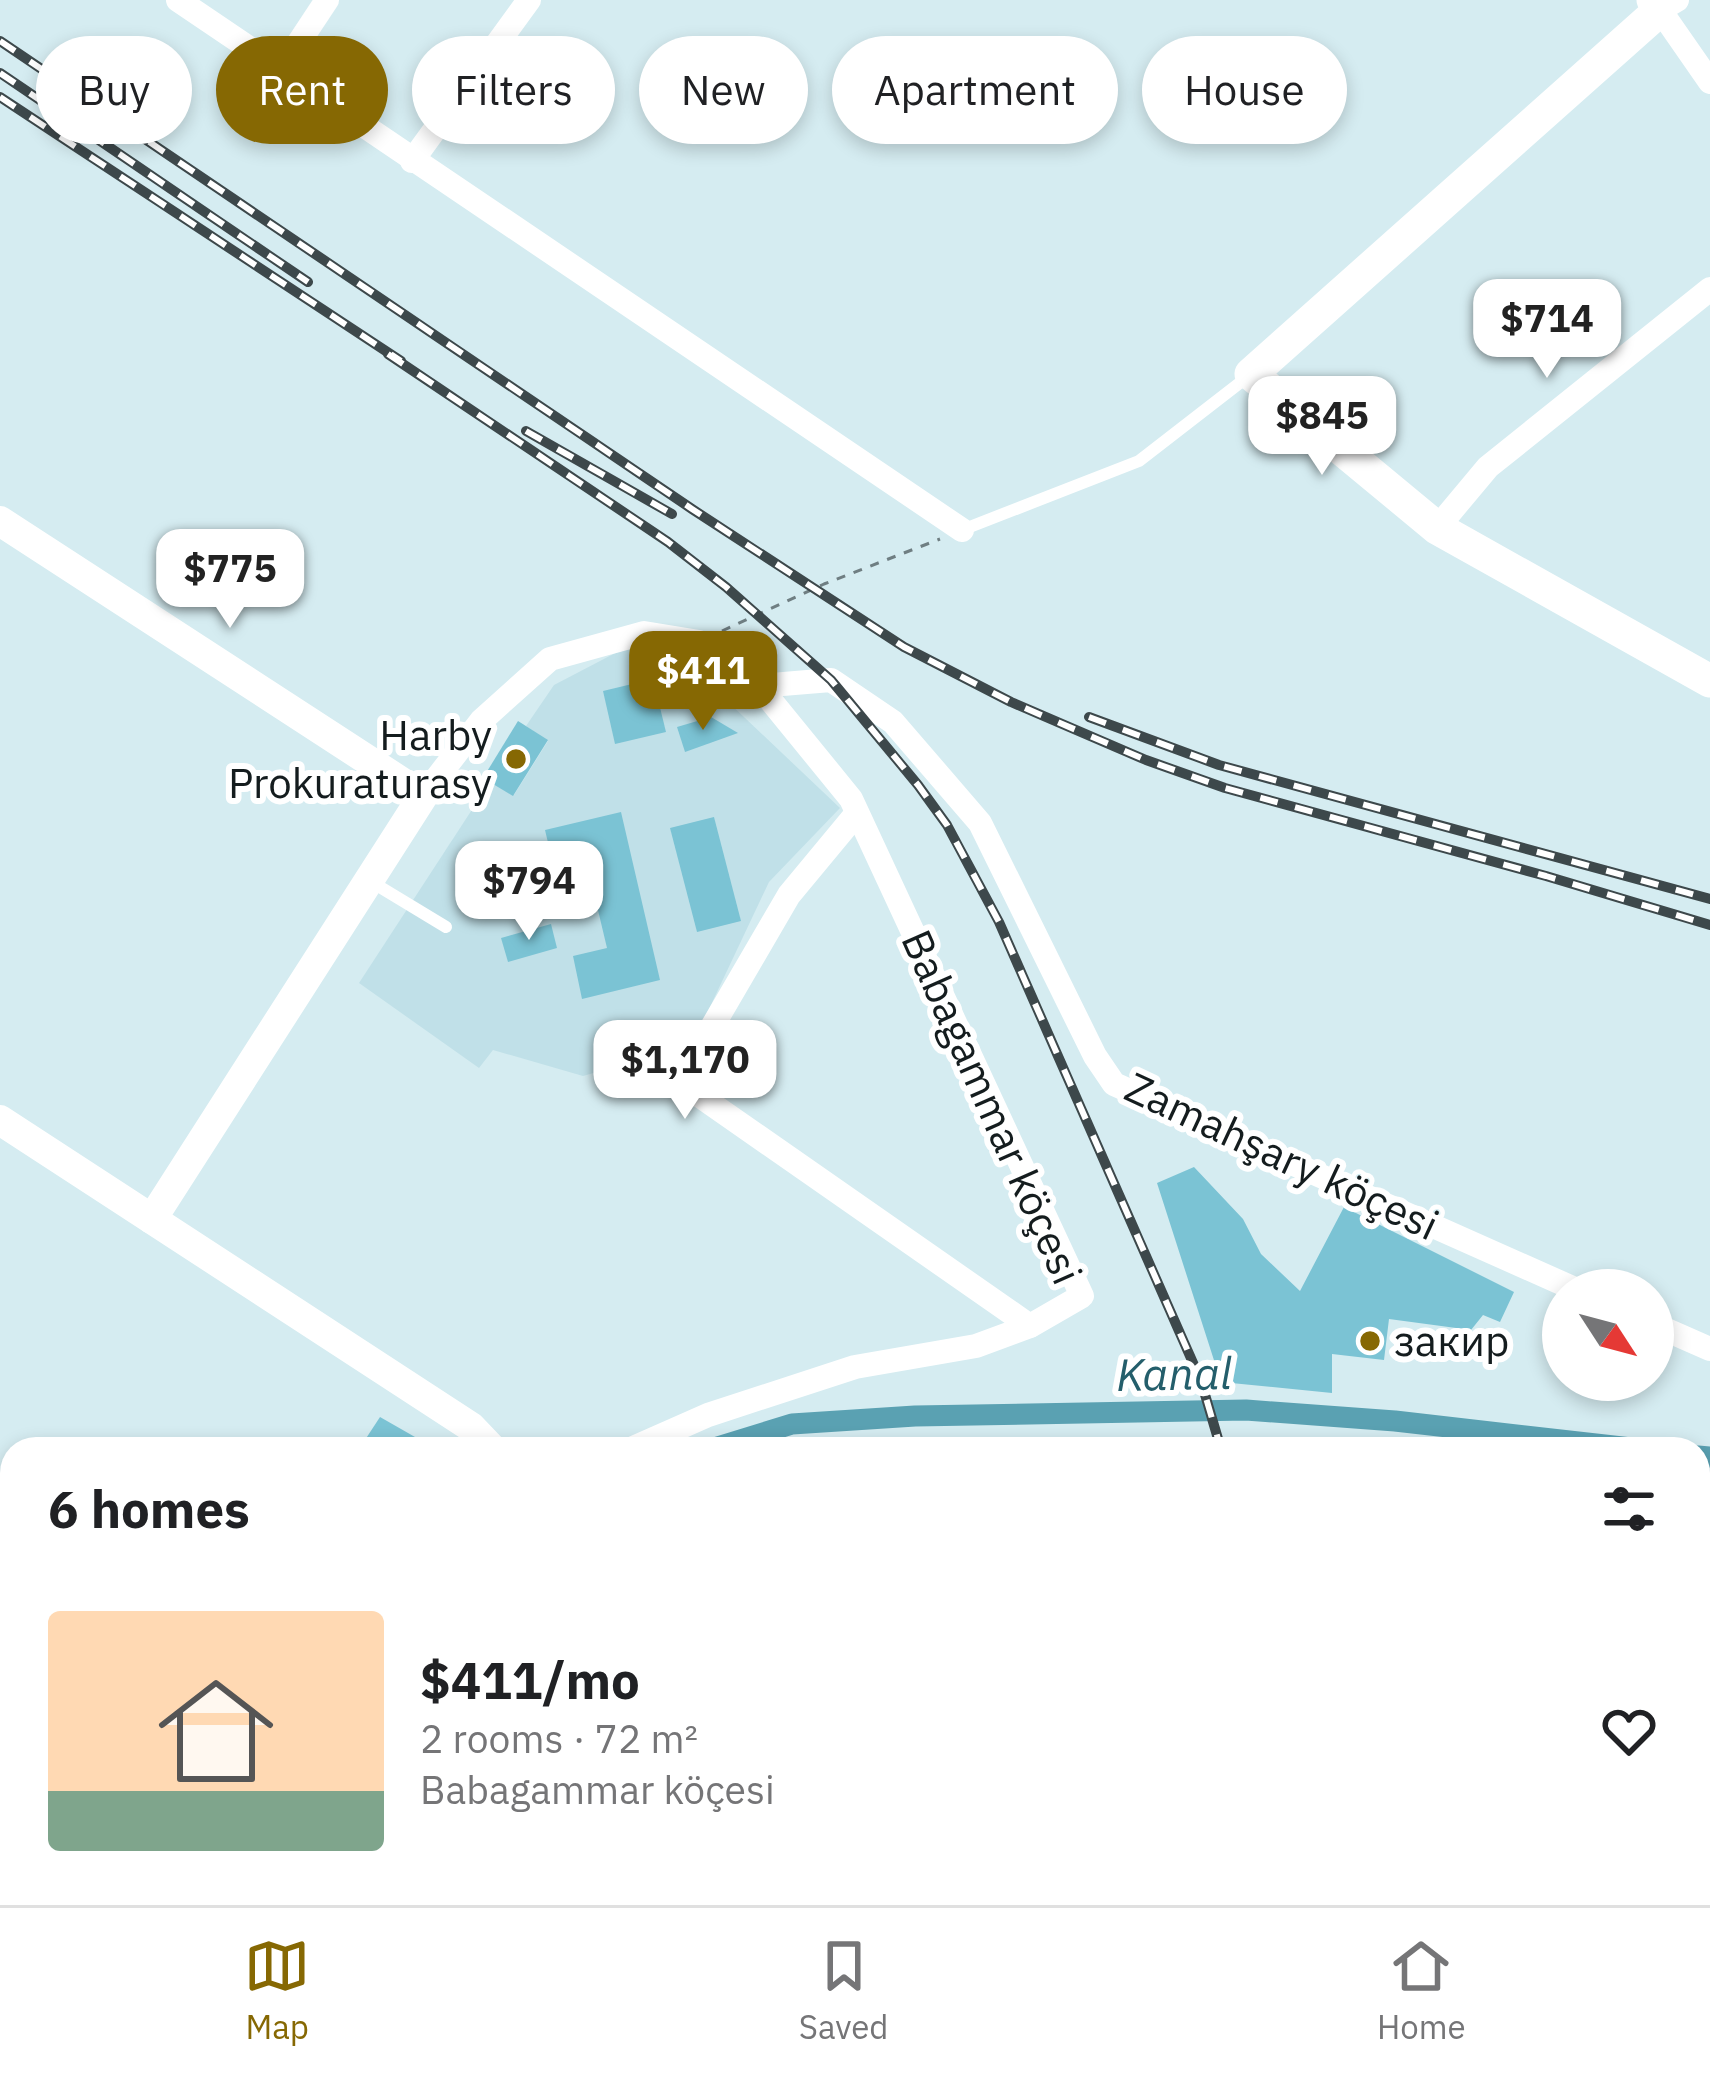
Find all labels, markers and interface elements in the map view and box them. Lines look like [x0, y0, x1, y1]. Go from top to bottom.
chip: Buy [36, 36, 192, 144]
chip: Rent [216, 36, 388, 144]
chip: Filters [412, 36, 615, 144]
chip: New [639, 36, 808, 144]
chip: Apartment [832, 36, 1118, 144]
chip: House [1142, 36, 1347, 144]
pin: $714 [1476, 279, 1618, 381]
text: $714 [1500, 292, 1594, 343]
pin: $845 [1251, 376, 1393, 478]
text: $845 [1275, 389, 1369, 440]
pin: $775 [159, 529, 301, 631]
text: $775 [183, 542, 277, 593]
pin: $411 [632, 631, 774, 733]
text: $411 [656, 644, 750, 695]
place label: Harby Prokuraturasy [228, 707, 492, 810]
marker: Harby Prokuraturasy [503, 746, 529, 772]
pin: $794 [458, 841, 600, 943]
text: $794 [482, 854, 576, 905]
street label: Babagammar köçesi [890, 921, 1095, 1292]
pin: $1,170 [587, 1020, 783, 1122]
text: $1,170 [620, 1033, 750, 1084]
street label: Zamahşary köçesi [1117, 1059, 1448, 1252]
north arrow [1542, 1269, 1674, 1401]
map controls [1542, 1269, 1674, 1401]
place label: закир [1394, 1313, 1509, 1368]
marker: закир [1357, 1328, 1383, 1354]
water label: Kanal [1116, 1343, 1232, 1403]
text: 6 homes [48, 1476, 250, 1542]
icon: filters [1596, 1476, 1662, 1542]
text: $411/mo [420, 1647, 640, 1713]
icon: home [144, 1659, 288, 1803]
icon: heart [1596, 1698, 1662, 1764]
text: 2 rooms · 72 m² [420, 1713, 698, 1764]
text: Babagammar köçesi [420, 1764, 775, 1815]
tab: Map [244, 1933, 310, 2048]
tab: Saved [799, 1933, 888, 2048]
tab: Home [1377, 1933, 1466, 2048]

